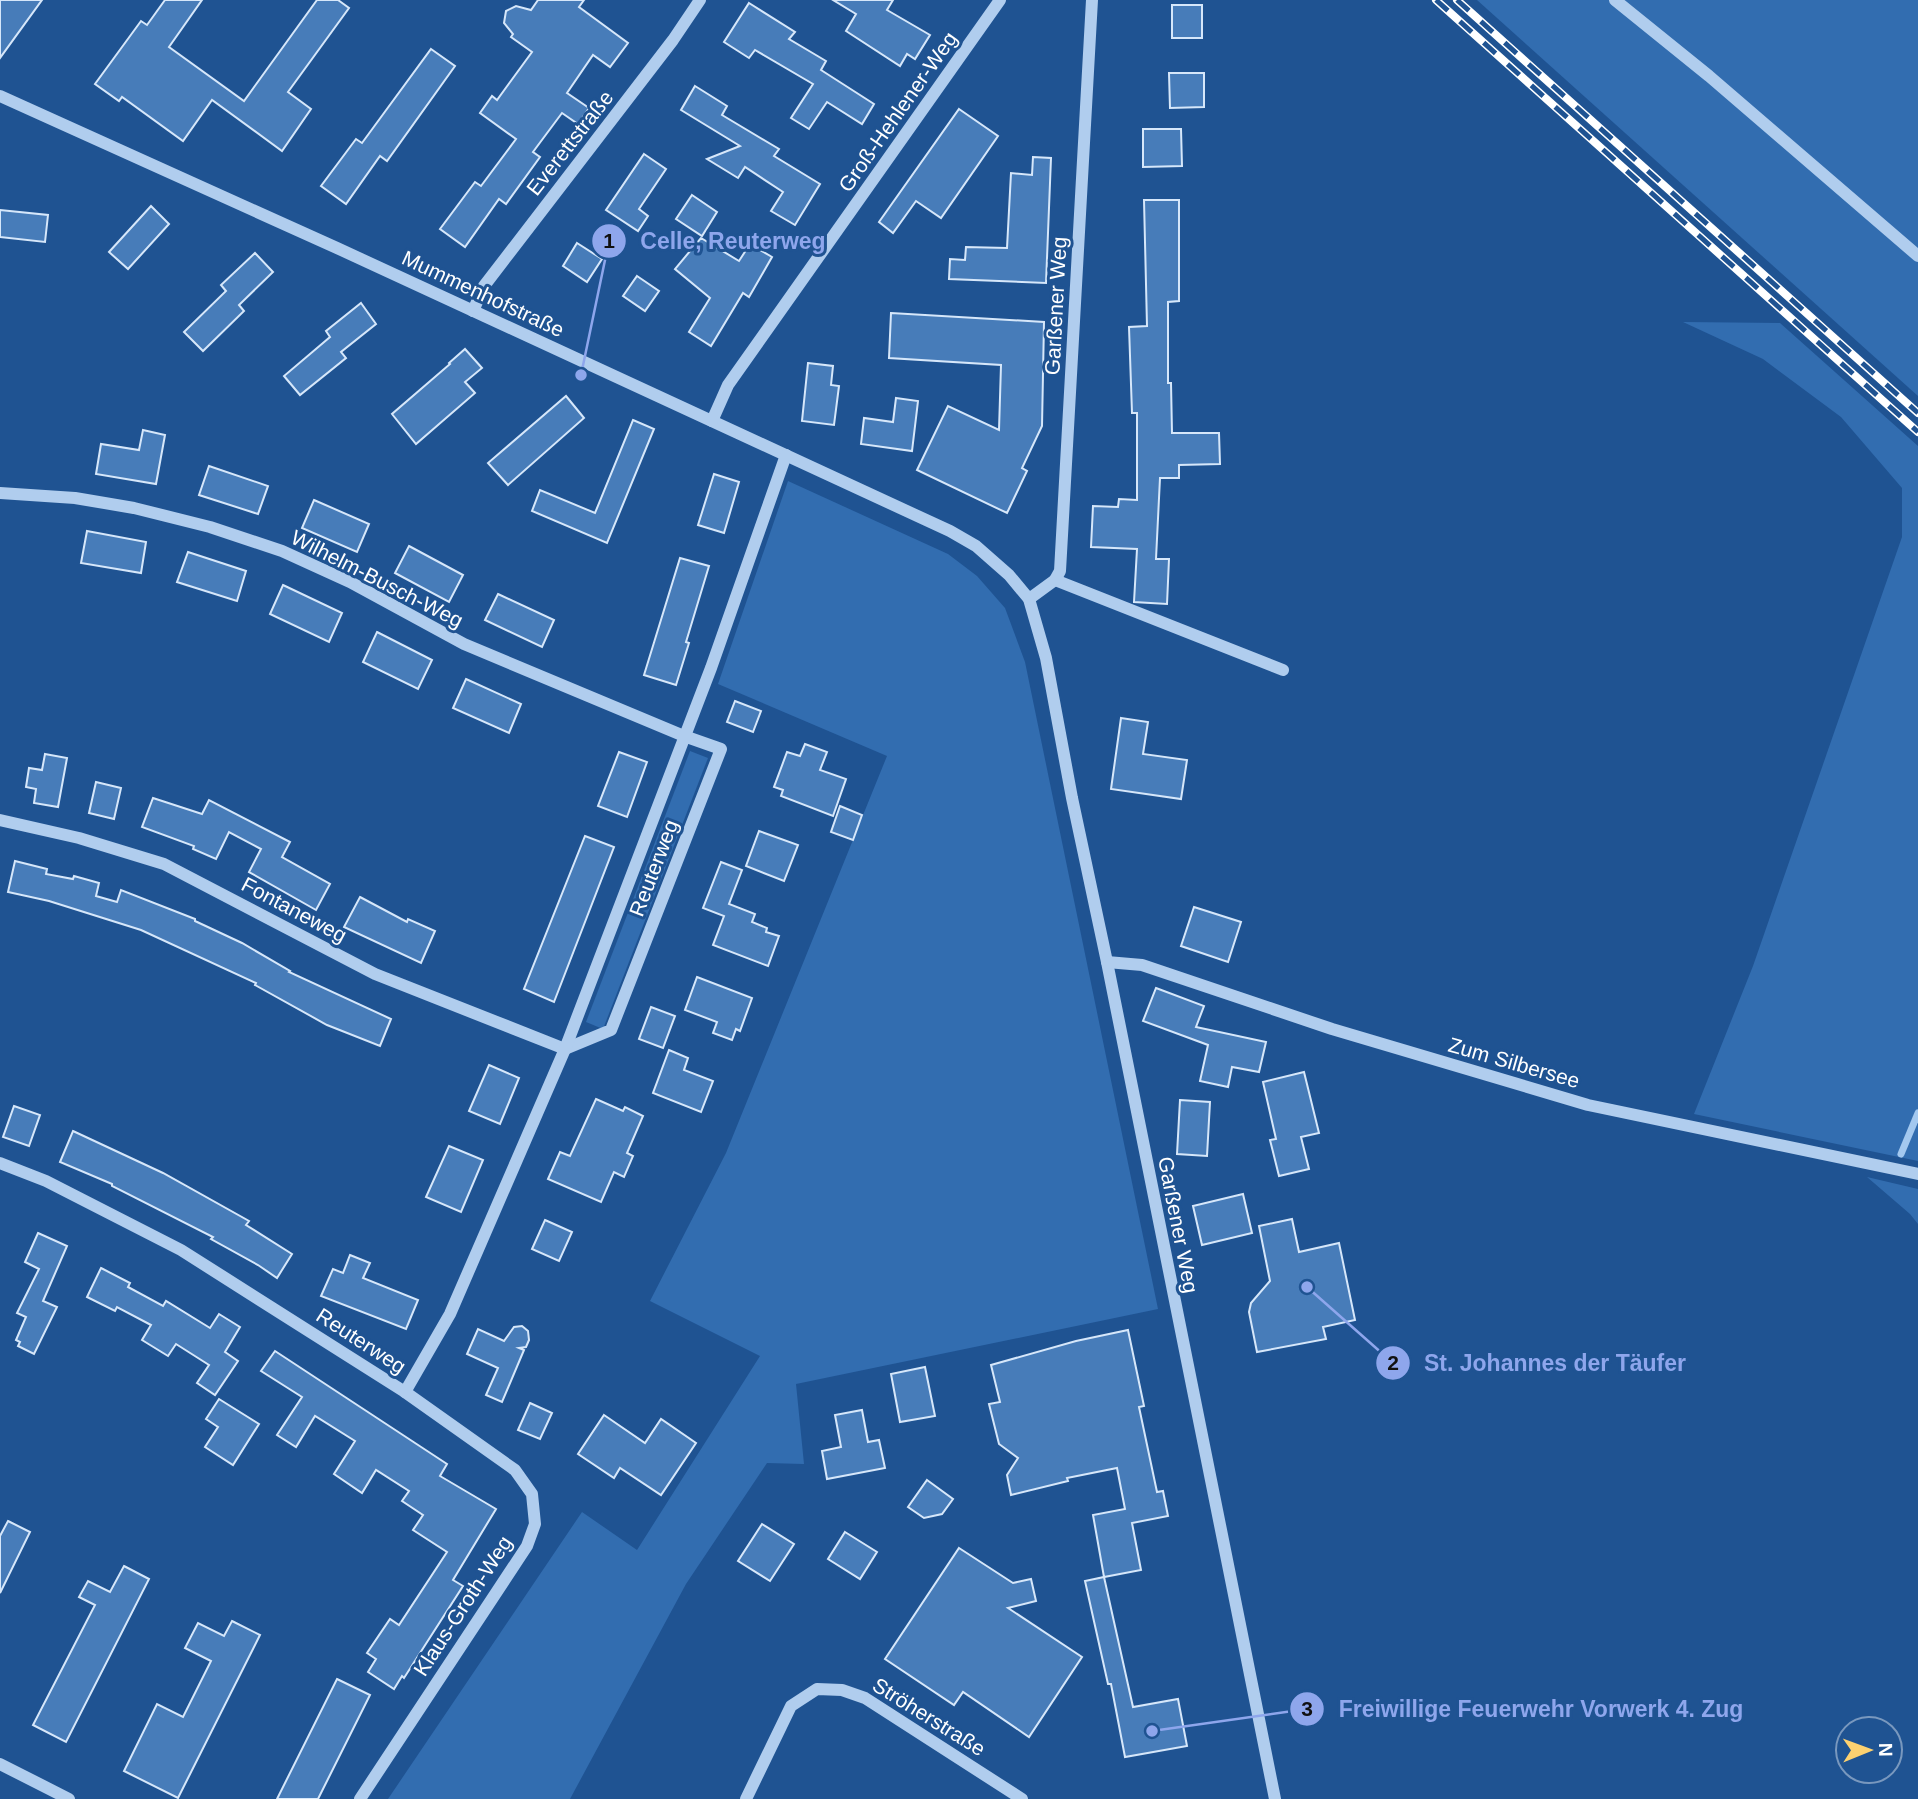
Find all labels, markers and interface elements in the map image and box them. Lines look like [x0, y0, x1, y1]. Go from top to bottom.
street label: Groß-Hehlener-Weg [834, 27, 961, 196]
street label: Everettstraße [522, 86, 617, 199]
callout: Celle, Reuterweg [591, 219, 839, 263]
text: Celle, Reuterweg [640, 228, 826, 254]
text: 1 [603, 229, 615, 252]
street label: Garßener Weg [1040, 236, 1071, 376]
street label: Mummenhofstraße [398, 246, 568, 341]
street label: Wilhelm-Busch-Weg [287, 525, 467, 632]
street label: Reuterweg [625, 816, 682, 919]
street label: Fontaneweg [238, 872, 351, 947]
street label: Zum Silbersee [1446, 1033, 1582, 1092]
street label: Garßener Weg [1154, 1155, 1203, 1295]
street label: Reuterweg [312, 1303, 410, 1378]
callout: St. Johannes der Täufer [1375, 1341, 1700, 1385]
text: St. Johannes der Täufer [1424, 1350, 1686, 1376]
text: 2 [1387, 1351, 1399, 1374]
street label: Klaus-Groth-Weg [409, 1532, 516, 1680]
street label: Ströherstraße [869, 1673, 990, 1760]
callout: Freiwillige Feuerwehr Vorwerk 4. Zug [1290, 1687, 1758, 1731]
text: Freiwillige Feuerwehr Vorwerk 4. Zug [1339, 1696, 1743, 1722]
text: 3 [1301, 1697, 1313, 1720]
north arrow [1834, 1715, 1904, 1785]
text: N [1875, 1743, 1896, 1757]

